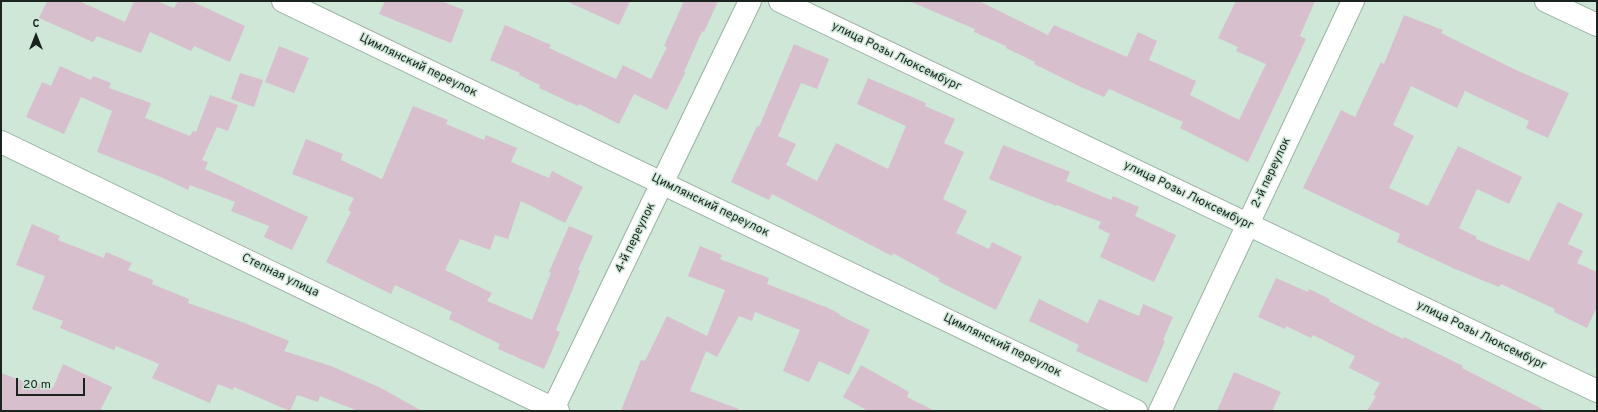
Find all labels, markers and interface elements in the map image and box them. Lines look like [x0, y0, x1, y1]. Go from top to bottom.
north arrow [16, 16, 56, 56]
text: С [32, 17, 40, 31]
street label: улица Розы Люксембург [829, 19, 963, 95]
street label: Цимлянский переулок [357, 31, 479, 101]
street label: 2-й переулок [1249, 135, 1295, 211]
street label: улица Розы Люксембург [1121, 158, 1255, 234]
street label: Цимлянский переулок [649, 171, 771, 241]
street label: 4-й переулок [613, 201, 659, 275]
street label: Степная улица [239, 251, 321, 301]
street label: улица Розы Люксембург [1414, 298, 1548, 374]
street label: Цимлянский переулок [941, 311, 1063, 381]
scale bar [18, 370, 87, 396]
text: 20 m [23, 377, 51, 393]

